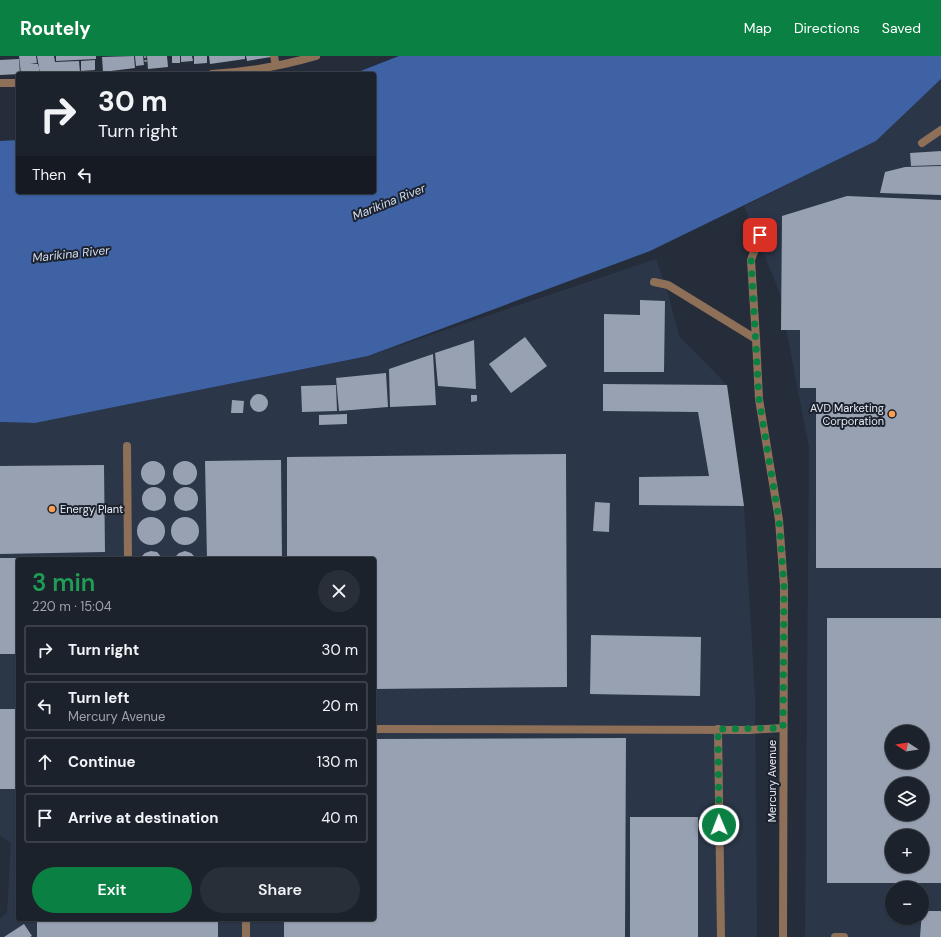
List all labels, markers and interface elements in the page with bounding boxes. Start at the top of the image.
text: Routely [20,16,91,41]
text: Map [744,19,772,37]
text: Directions [794,19,860,37]
text: Saved [882,19,921,37]
text: 30 m [98,83,168,120]
icon: right [32,88,84,140]
text: Turn right [98,119,178,143]
icon: left [74,164,96,186]
text: Then [32,165,66,185]
water label: Marikina River [350,180,428,224]
pin [743,218,777,252]
icon: arrive [749,224,771,246]
water label: Marikina River [32,242,111,266]
place label: AVD Marketing Corporation [810,401,884,428]
marker: AVD Marketing Corporation [887,409,897,419]
place label: Energy Plant [60,502,123,516]
marker: Energy Plant [47,504,57,514]
text: 3 min [32,567,95,598]
button: close [318,570,360,612]
text: 220 m · 15:04 [32,598,112,615]
icon: right [34,639,56,661]
text: Turn right [68,640,139,660]
text: 30 m [322,640,358,660]
text: Turn left [68,688,129,708]
icon: left [34,695,56,717]
text: 20 m [322,696,358,716]
text: Mercury Avenue [68,708,165,725]
north arrow [885,725,929,769]
map controls [885,725,929,925]
street label: Mercury Avenue [765,740,779,822]
icon: ahead [34,751,56,773]
text: Continue [68,752,136,772]
text: 130 m [317,752,358,772]
button: layers [885,777,929,821]
position arrow [698,804,740,846]
icon: arrive [34,807,56,829]
text: Arrive at destination [68,808,219,828]
text: 40 m [321,808,358,828]
button: + [885,829,929,873]
button: Exit [32,867,192,913]
button: Share [200,867,360,913]
button: − [885,881,929,925]

